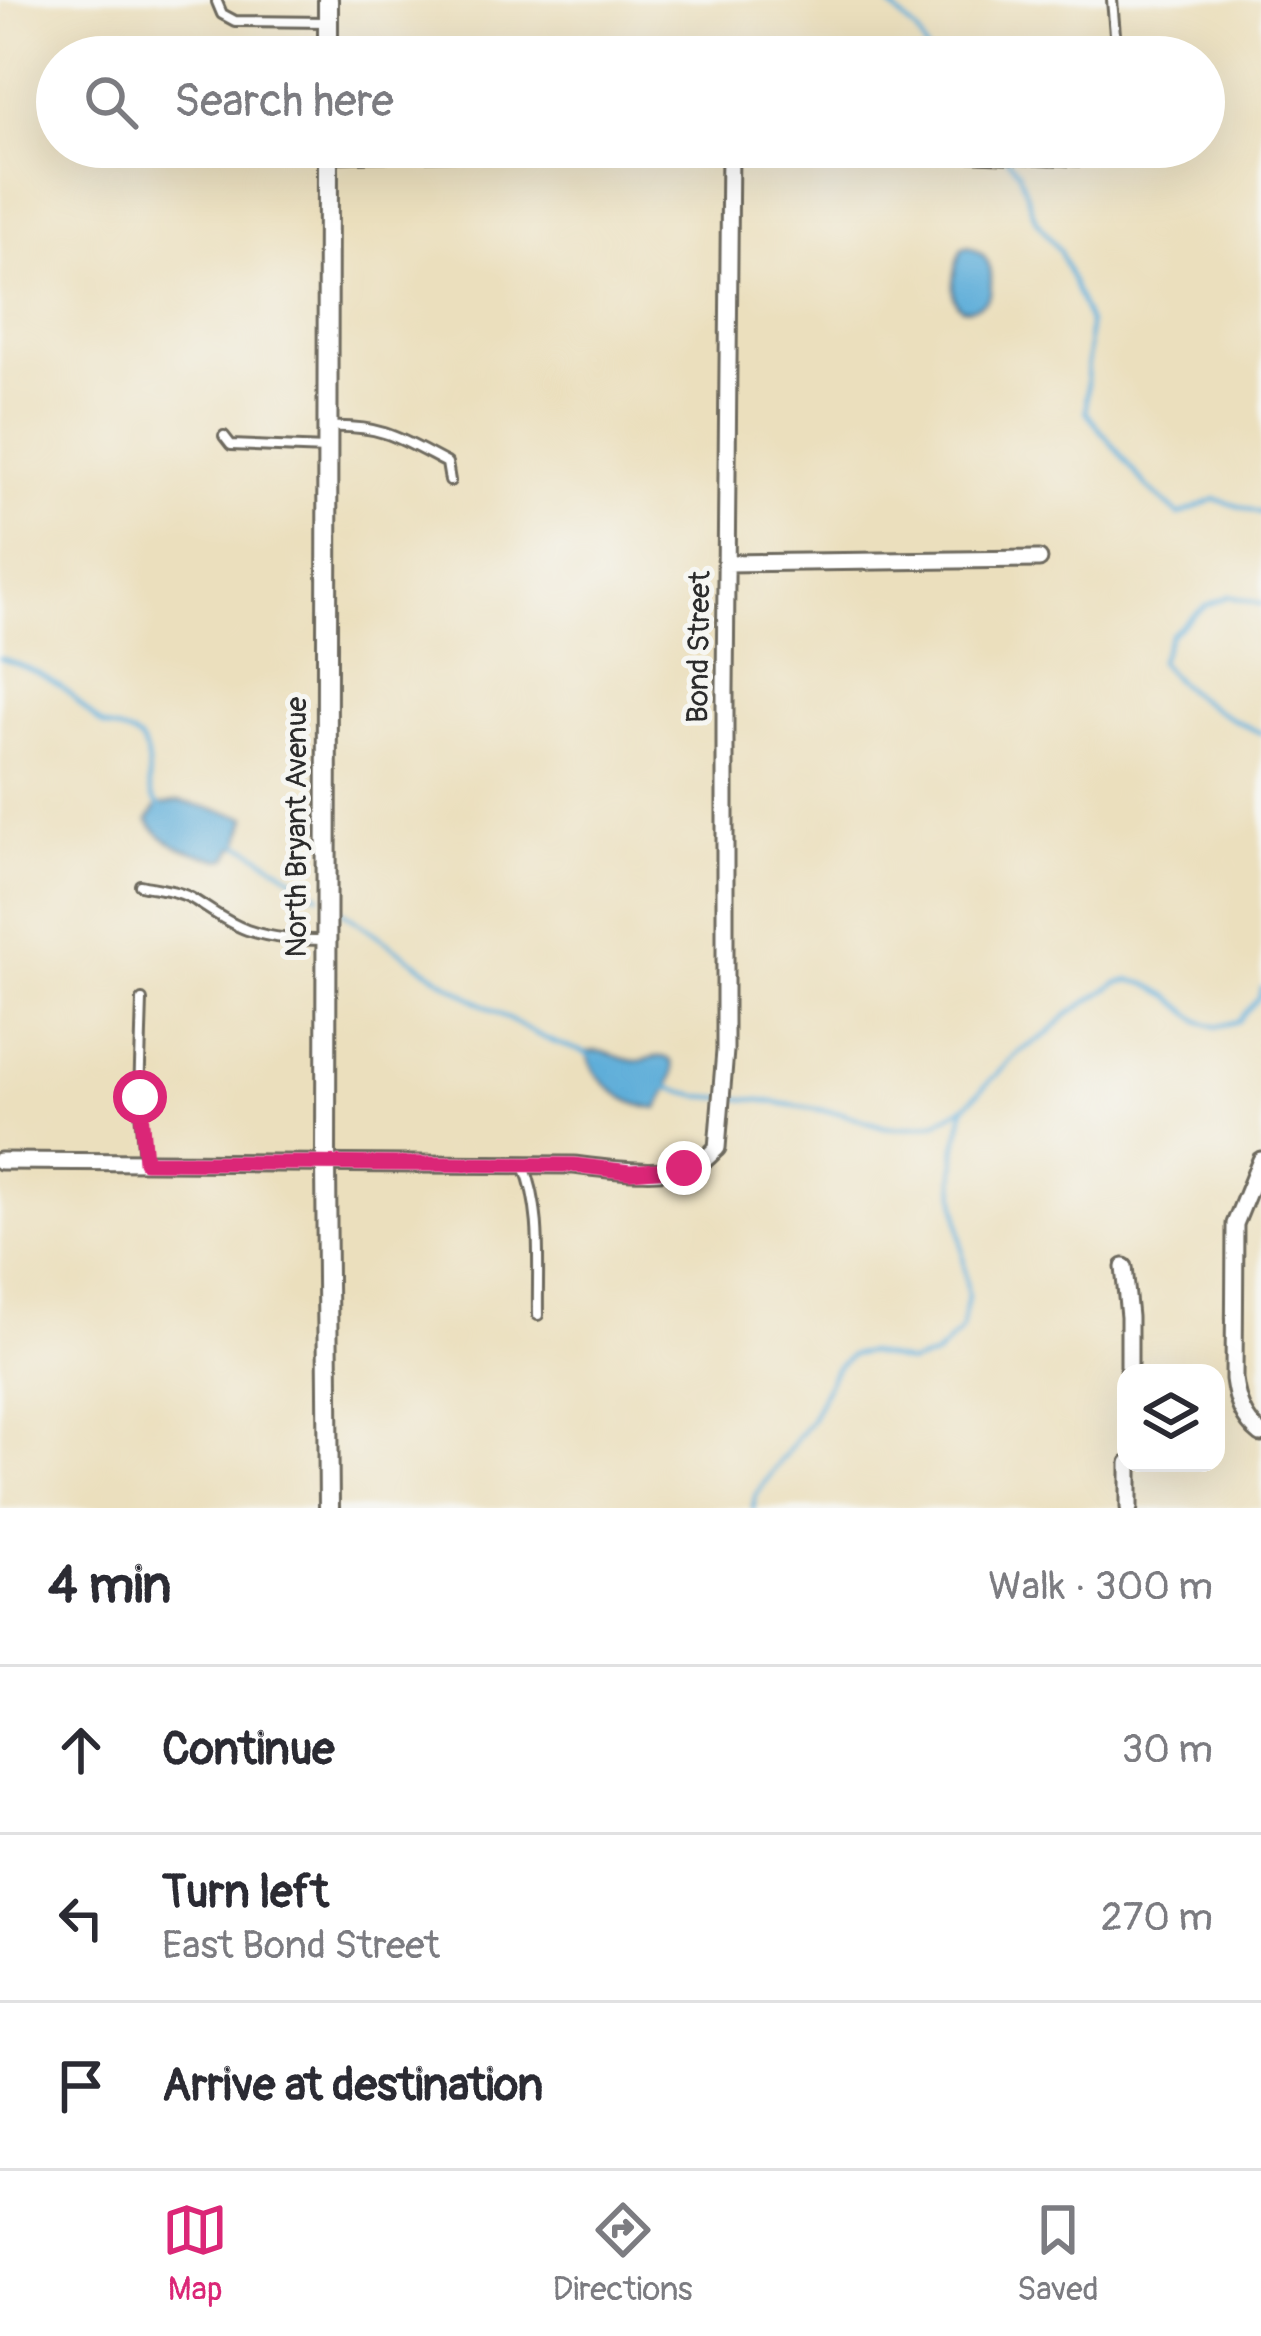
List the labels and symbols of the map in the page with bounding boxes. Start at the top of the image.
street label: Bond Street [679,570,719,723]
street label: North Bryant Avenue [278,696,315,957]
route start [113,1070,167,1124]
route end [657,1141,711,1195]

